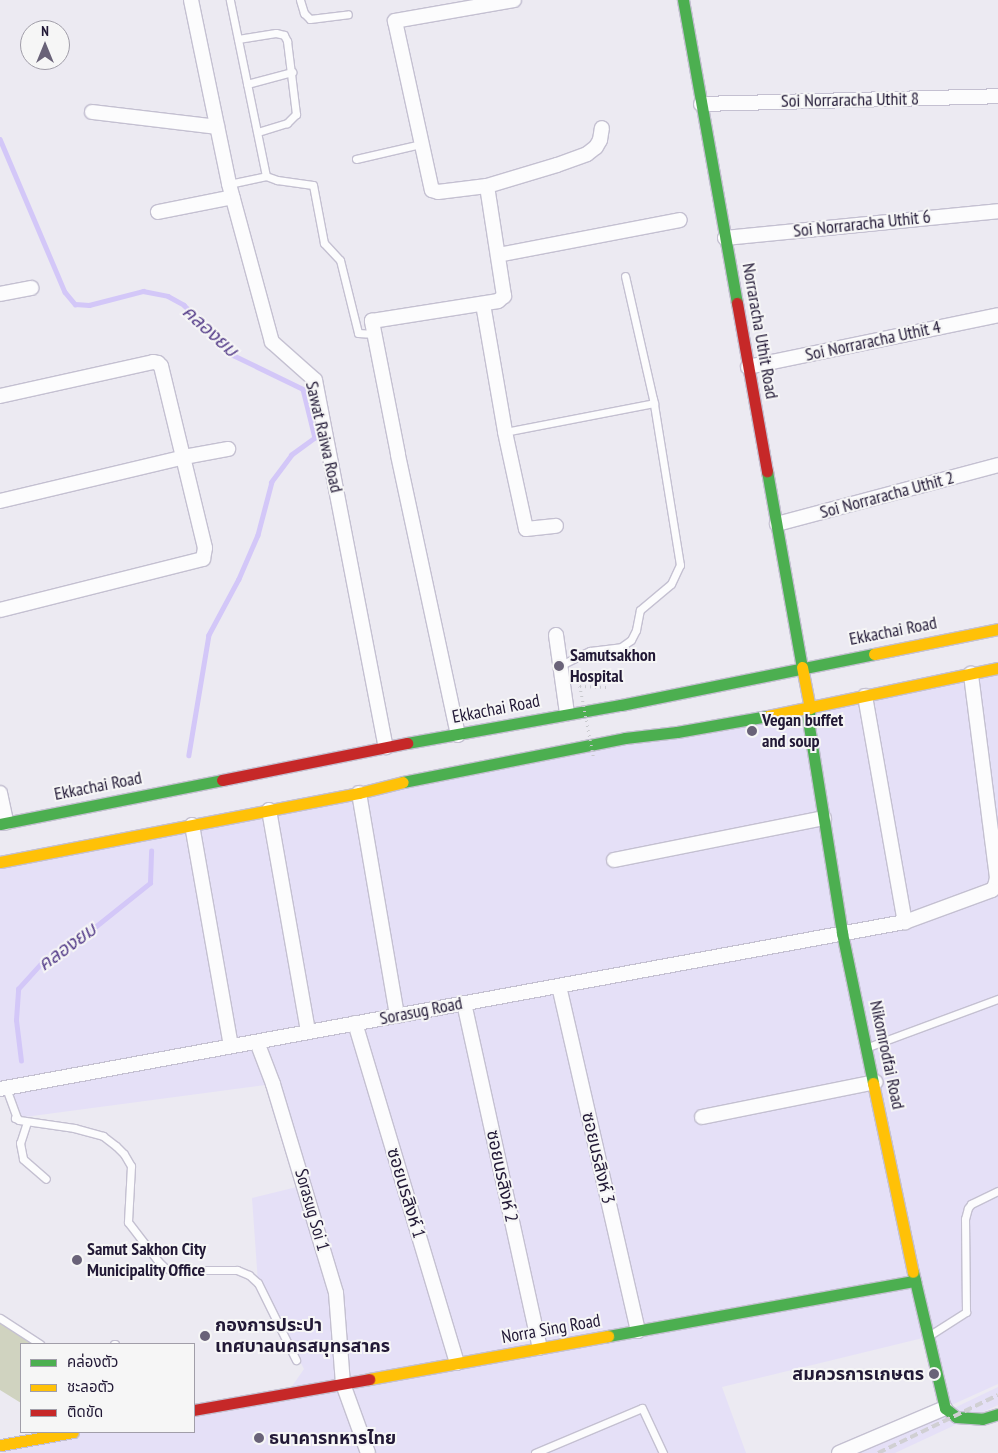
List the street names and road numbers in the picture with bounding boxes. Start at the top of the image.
street label: Soi Norraracha Uthit 8 [781,88,919,112]
street label: Soi Norraracha Uthit 6 [792,206,932,242]
street label: Norraracha Uthit Road [737,261,783,401]
street label: Soi Norraracha Uthit 4 [803,316,943,366]
street label: Sawat Raiwa Road [301,379,347,495]
street label: Soi Norraracha Uthit 2 [817,467,957,523]
street label: Ekkachai Road [847,612,939,650]
street label: Ekkachai Road [450,690,542,728]
street label: Ekkachai Road [52,767,144,805]
street label: Sorasug Road [378,992,464,1030]
street label: Nikomrodfai Road [865,999,909,1111]
street label: ซอยนรสิงห์ 3 [577,1110,619,1206]
street label: ซอยนรสิงห์ 2 [482,1128,522,1224]
street label: ซอยนรสิงห์ 1 [382,1145,430,1241]
street label: Sorasug Soi 1 [290,1166,334,1254]
street label: Norra Sing Road [500,1310,602,1348]

